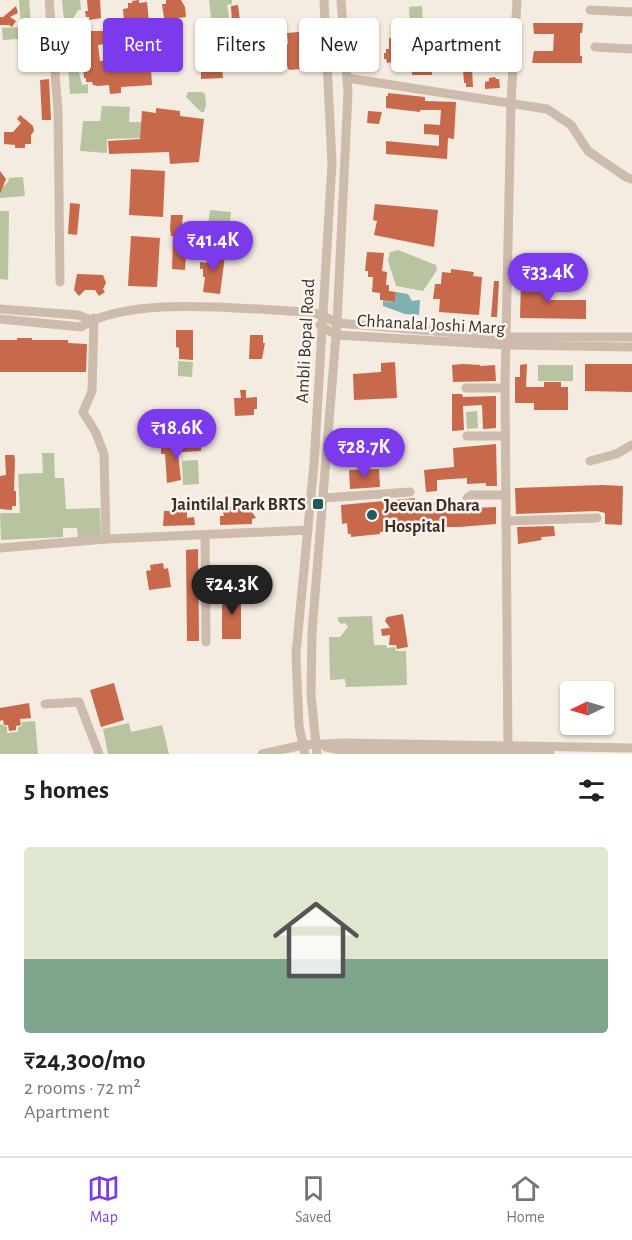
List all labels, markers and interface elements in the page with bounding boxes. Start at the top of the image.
chip: Buy [18,18,91,72]
chip: Rent [103,18,183,72]
chip: Filters [195,18,287,72]
chip: New [299,18,379,72]
chip: Apartment [391,18,522,72]
pin: ₹41.4K [164,221,262,272]
text: ₹41.4K [187,230,239,250]
pin: ₹33.4K [499,253,597,304]
text: ₹33.4K [522,262,574,282]
street label: Ambli Bopal Road [294,278,318,404]
street label: Chhanalal Joshi Marg [357,312,506,338]
pin: ₹18.6K [128,409,226,460]
text: ₹18.6K [151,418,203,438]
pin: ₹28.7K [315,428,413,479]
text: ₹28.7K [338,437,390,457]
place label: Jaintilal Park BRTS [172,496,306,514]
marker: Jaintilal Park BRTS [311,497,325,511]
place label: Jeevan Dhara Hospital [384,497,480,536]
marker: Jeevan Dhara Hospital [365,508,379,522]
pin: ₹24.3K [183,565,281,616]
text: ₹24.3K [206,574,258,594]
north arrow [560,681,614,735]
map controls [560,681,614,735]
icon: filters [575,774,608,807]
text: 5 homes [24,777,109,803]
icon: home [262,886,370,994]
text: ₹24,300/mo [24,1047,146,1073]
text: 2 rooms · 72 m² [24,1078,141,1098]
text: Apartment [24,1102,109,1122]
tab: Map [87,1172,120,1227]
tab: Saved [295,1172,332,1227]
tab: Home [506,1172,545,1227]

